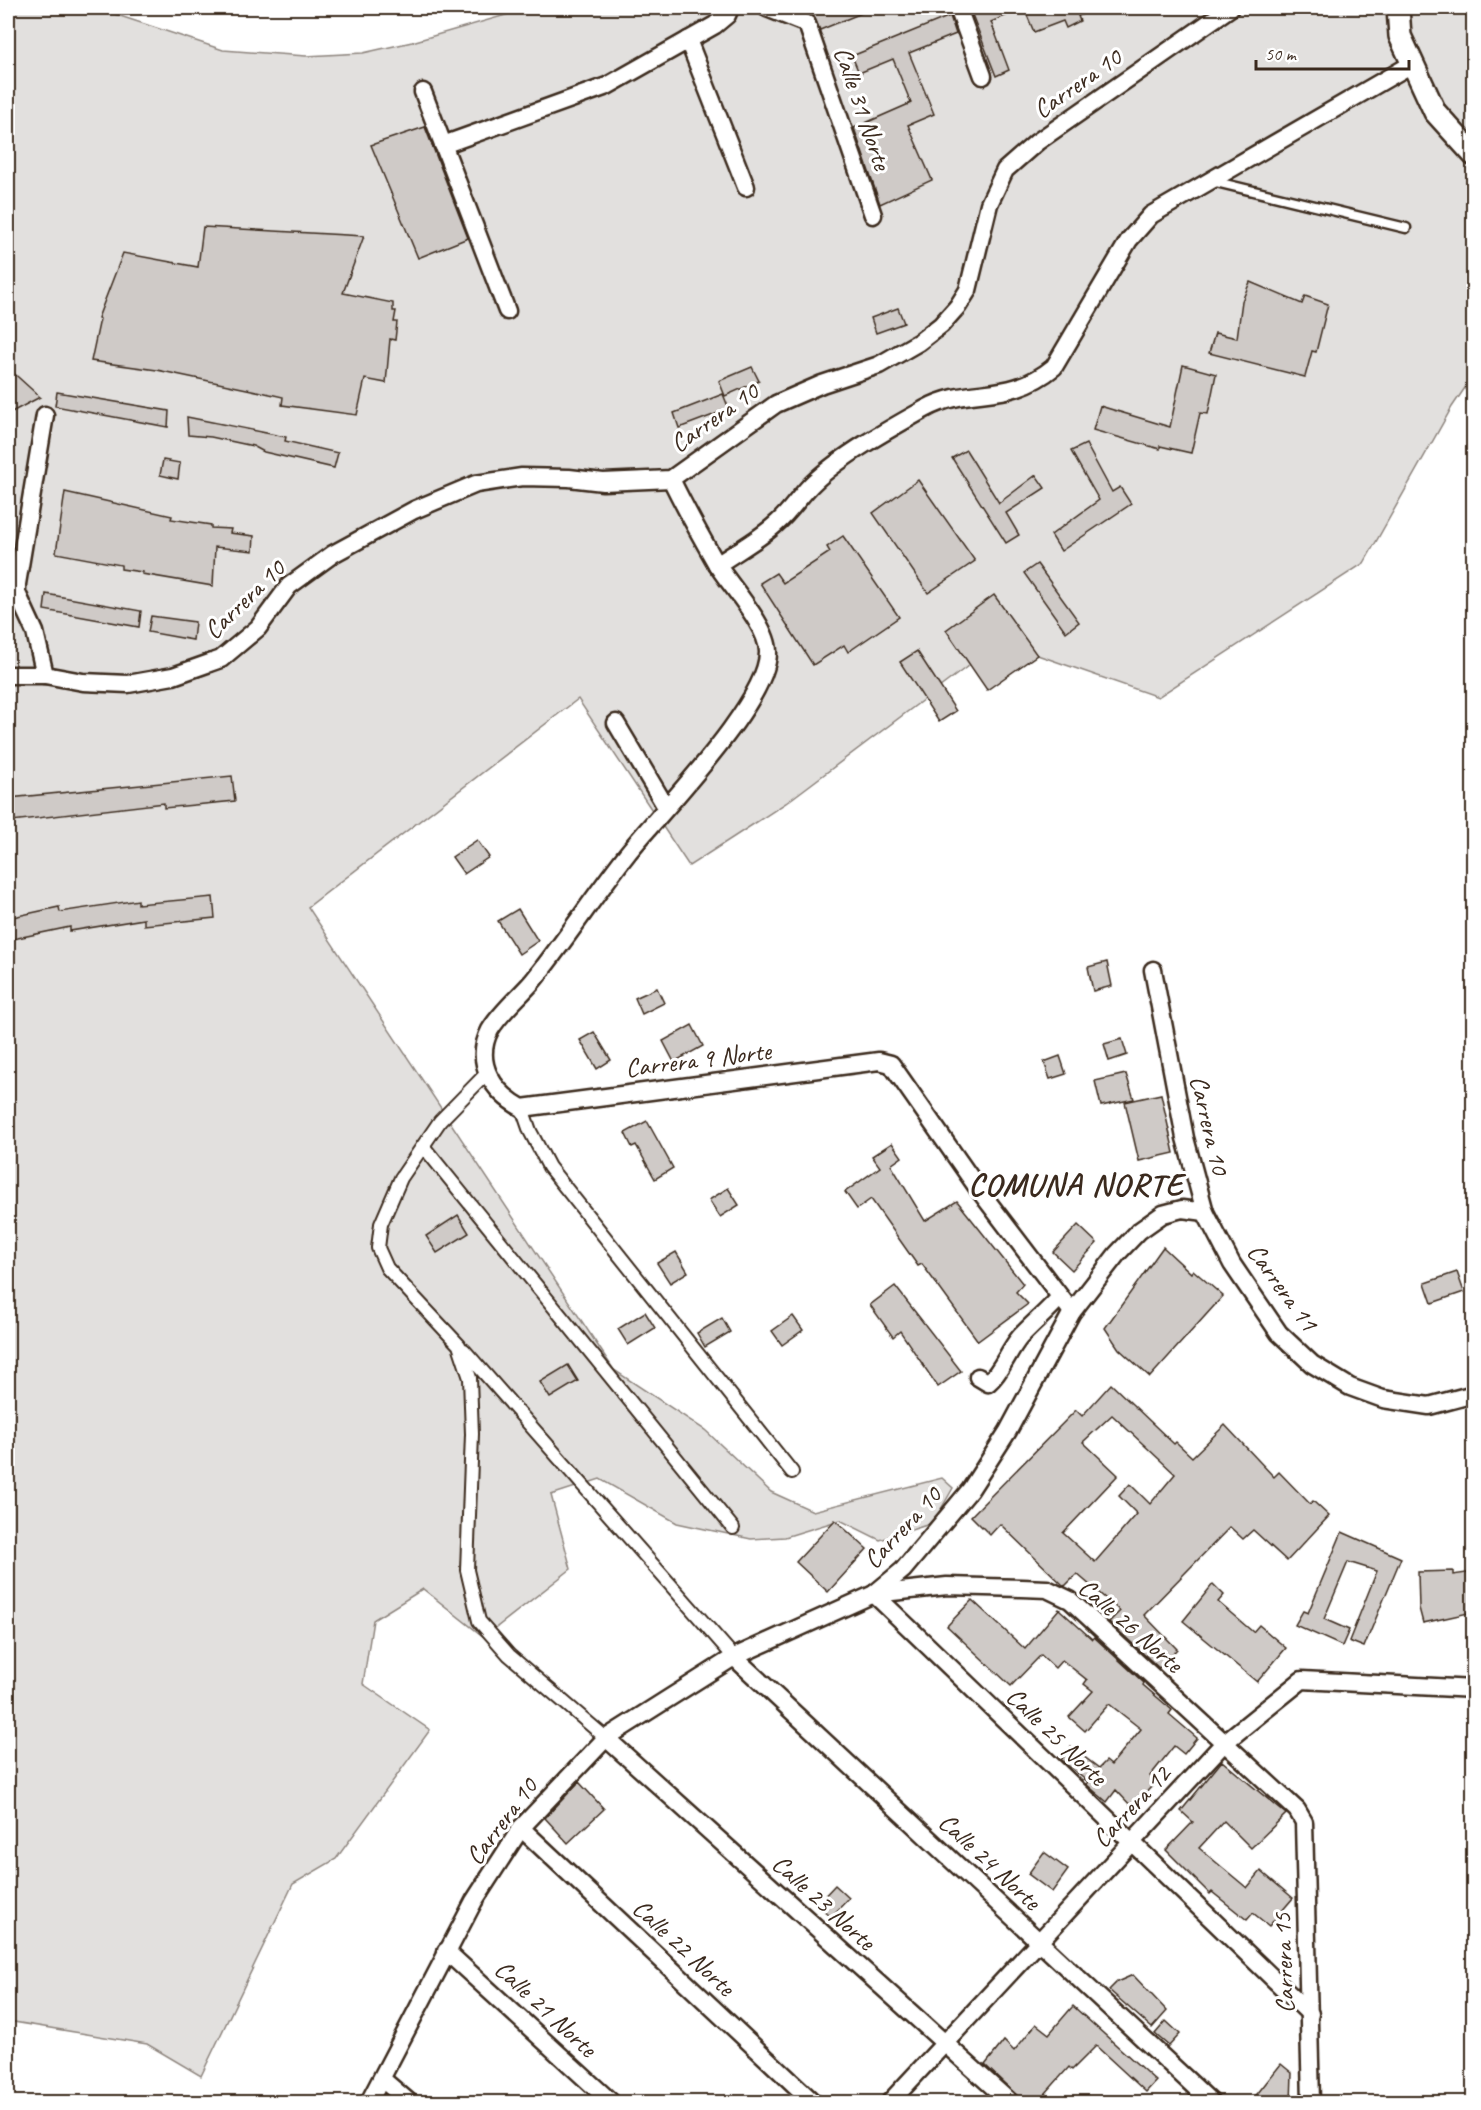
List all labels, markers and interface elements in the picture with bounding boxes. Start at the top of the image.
scale bar [1256,33,1409,71]
street label: Carrera 10 [1027,40,1130,126]
street label: Calle 31 Norte [826,42,899,176]
text: 50 m [1265,43,1298,65]
street label: Carrera 10 [664,374,767,460]
street label: Carrera 10 [197,551,294,646]
street label: Carrera 9 Norte [623,1034,774,1085]
street label: Carrera 10 [1182,1072,1237,1180]
district label: COMUNA NORTE [968,1164,1187,1205]
street label: Carrera 11 [1240,1237,1326,1339]
street label: Carrera 10 [856,1478,950,1575]
street label: Calle 26 Norte [1072,1571,1191,1681]
street label: Calle 25 Norte [999,1680,1115,1794]
street label: Carrera 12 [1085,1757,1179,1854]
street label: Carrera 10 [458,1769,546,1871]
street label: Calle 24 Norte [932,1806,1049,1918]
street label: Calle 23 Norte [765,1847,883,1959]
street label: Calle 22 Norte [626,1892,743,2004]
street label: Carrera 15 [1265,1911,1302,2014]
street label: Calle 21 Norte [488,1953,605,2065]

